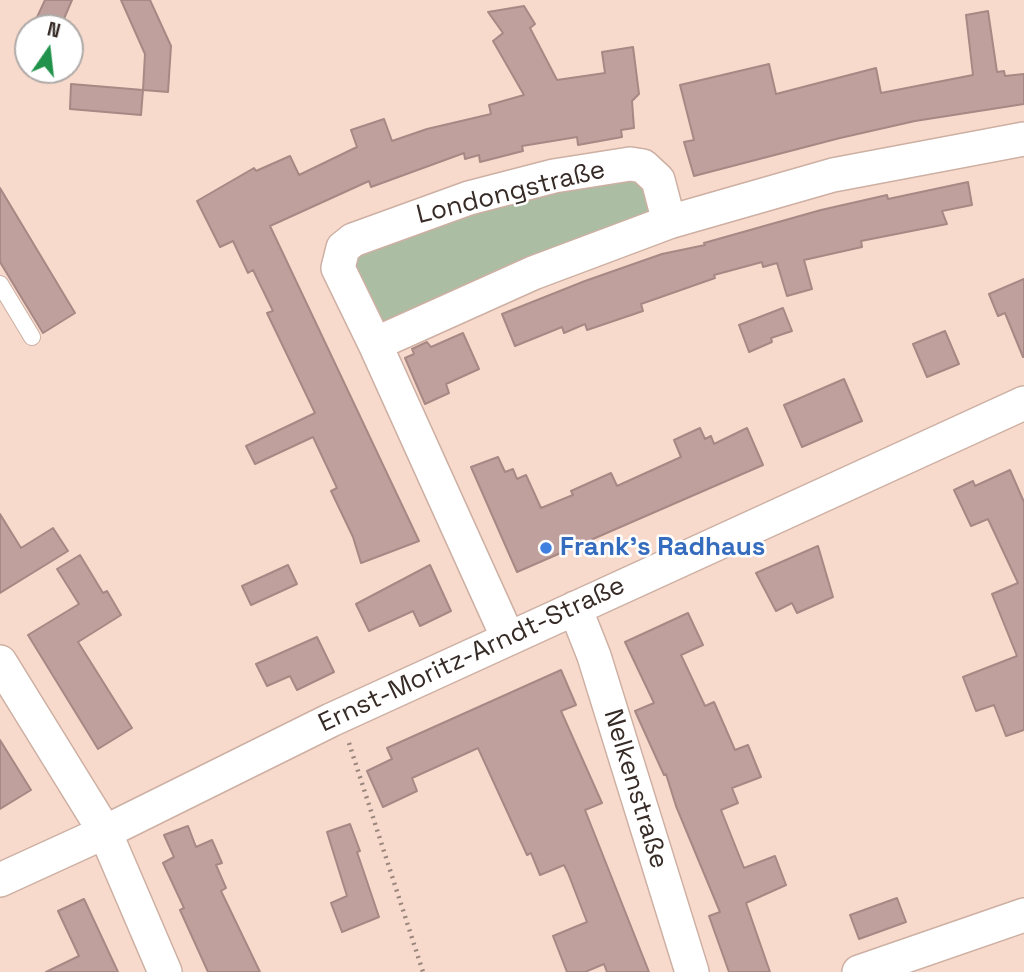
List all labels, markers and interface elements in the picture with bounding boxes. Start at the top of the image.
north arrow [14,14,84,84]
text: N [45,16,63,44]
street label: Londongstraße [414,155,608,231]
place label: Frank's Radhaus [560,532,765,564]
marker: Frank's Radhaus [538,540,554,556]
street label: Ernst-Moritz-Arndt-Straße [314,570,630,740]
street label: Nelkenstraße [596,706,674,872]

